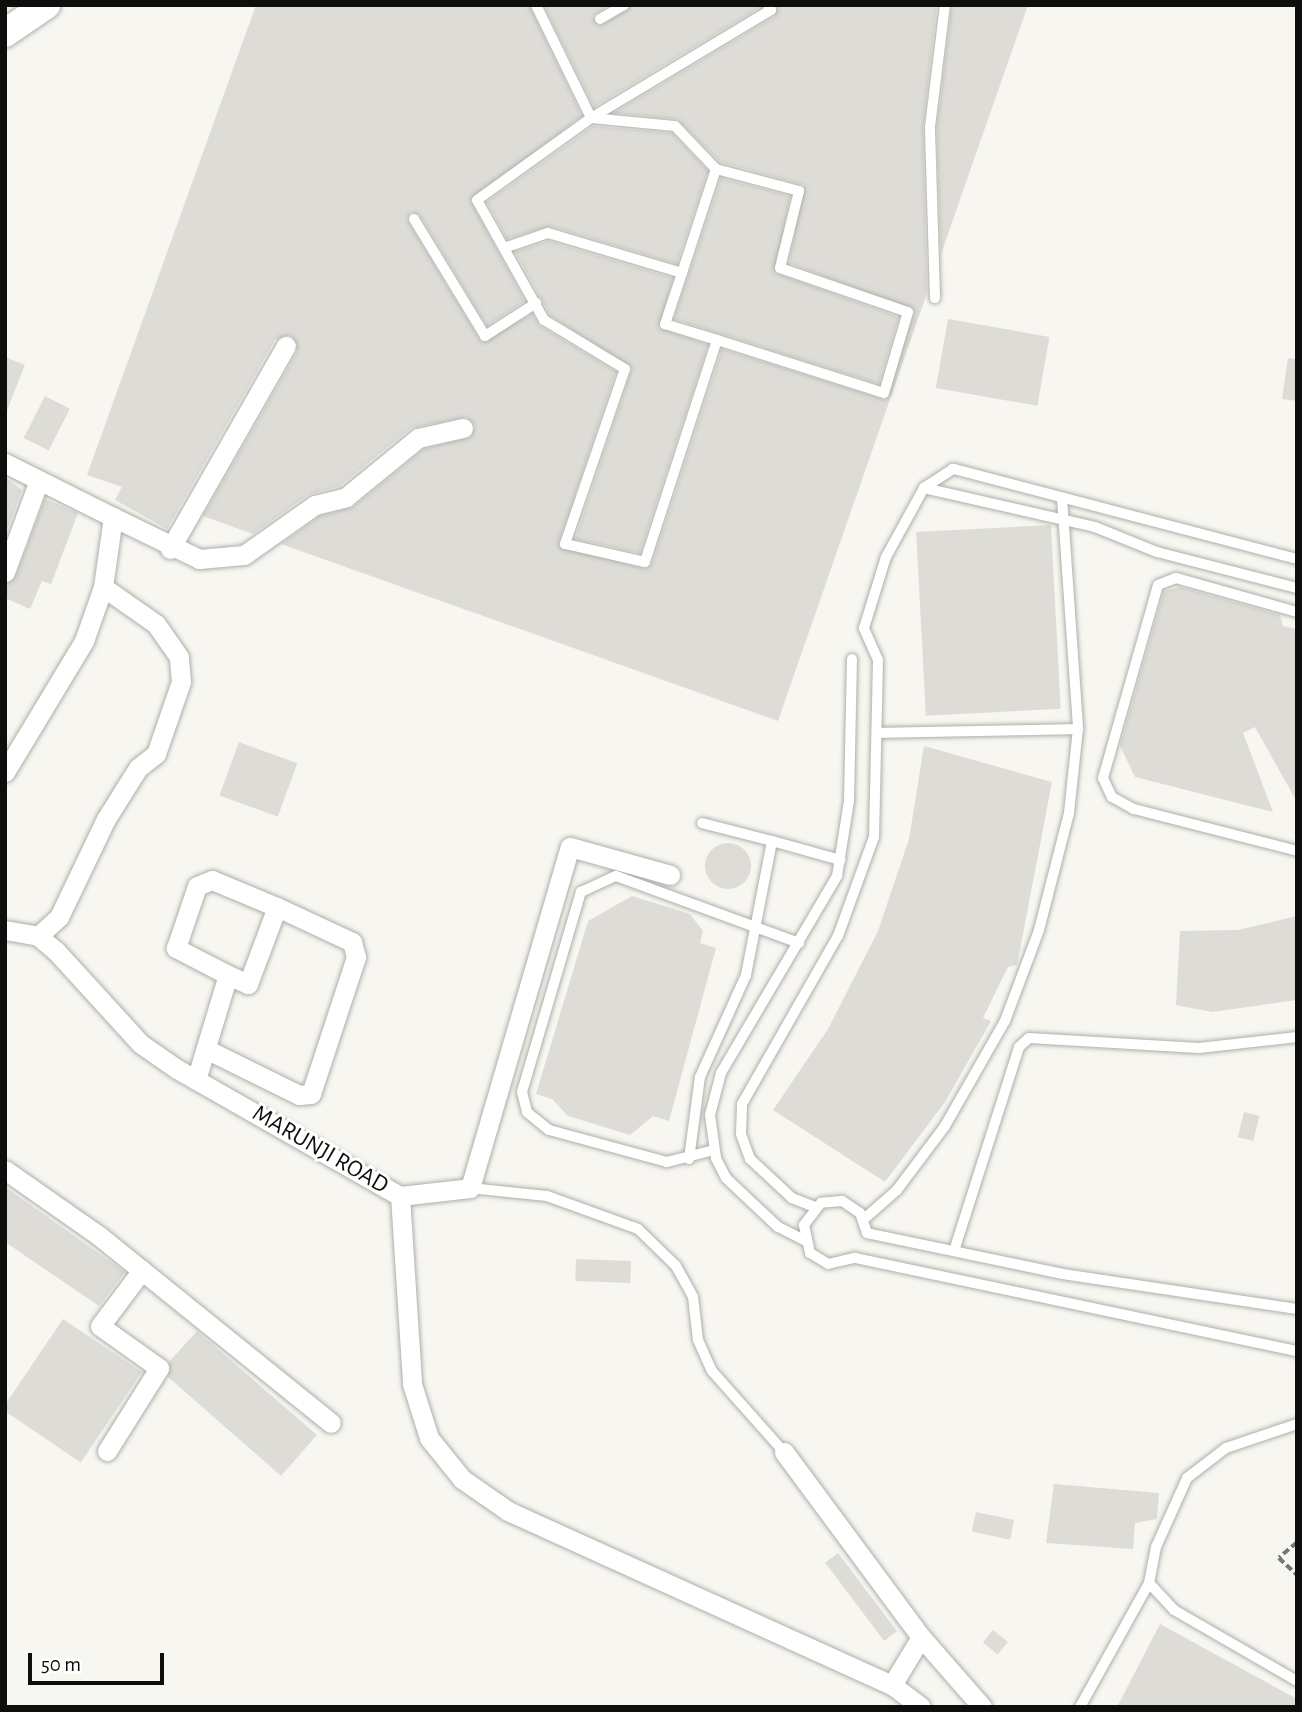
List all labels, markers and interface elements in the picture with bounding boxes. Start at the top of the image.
street label: MARUNJI ROAD [247,1099,393,1201]
scale bar [32,1638,168,1682]
text: 50 m [41,1654,81,1675]

